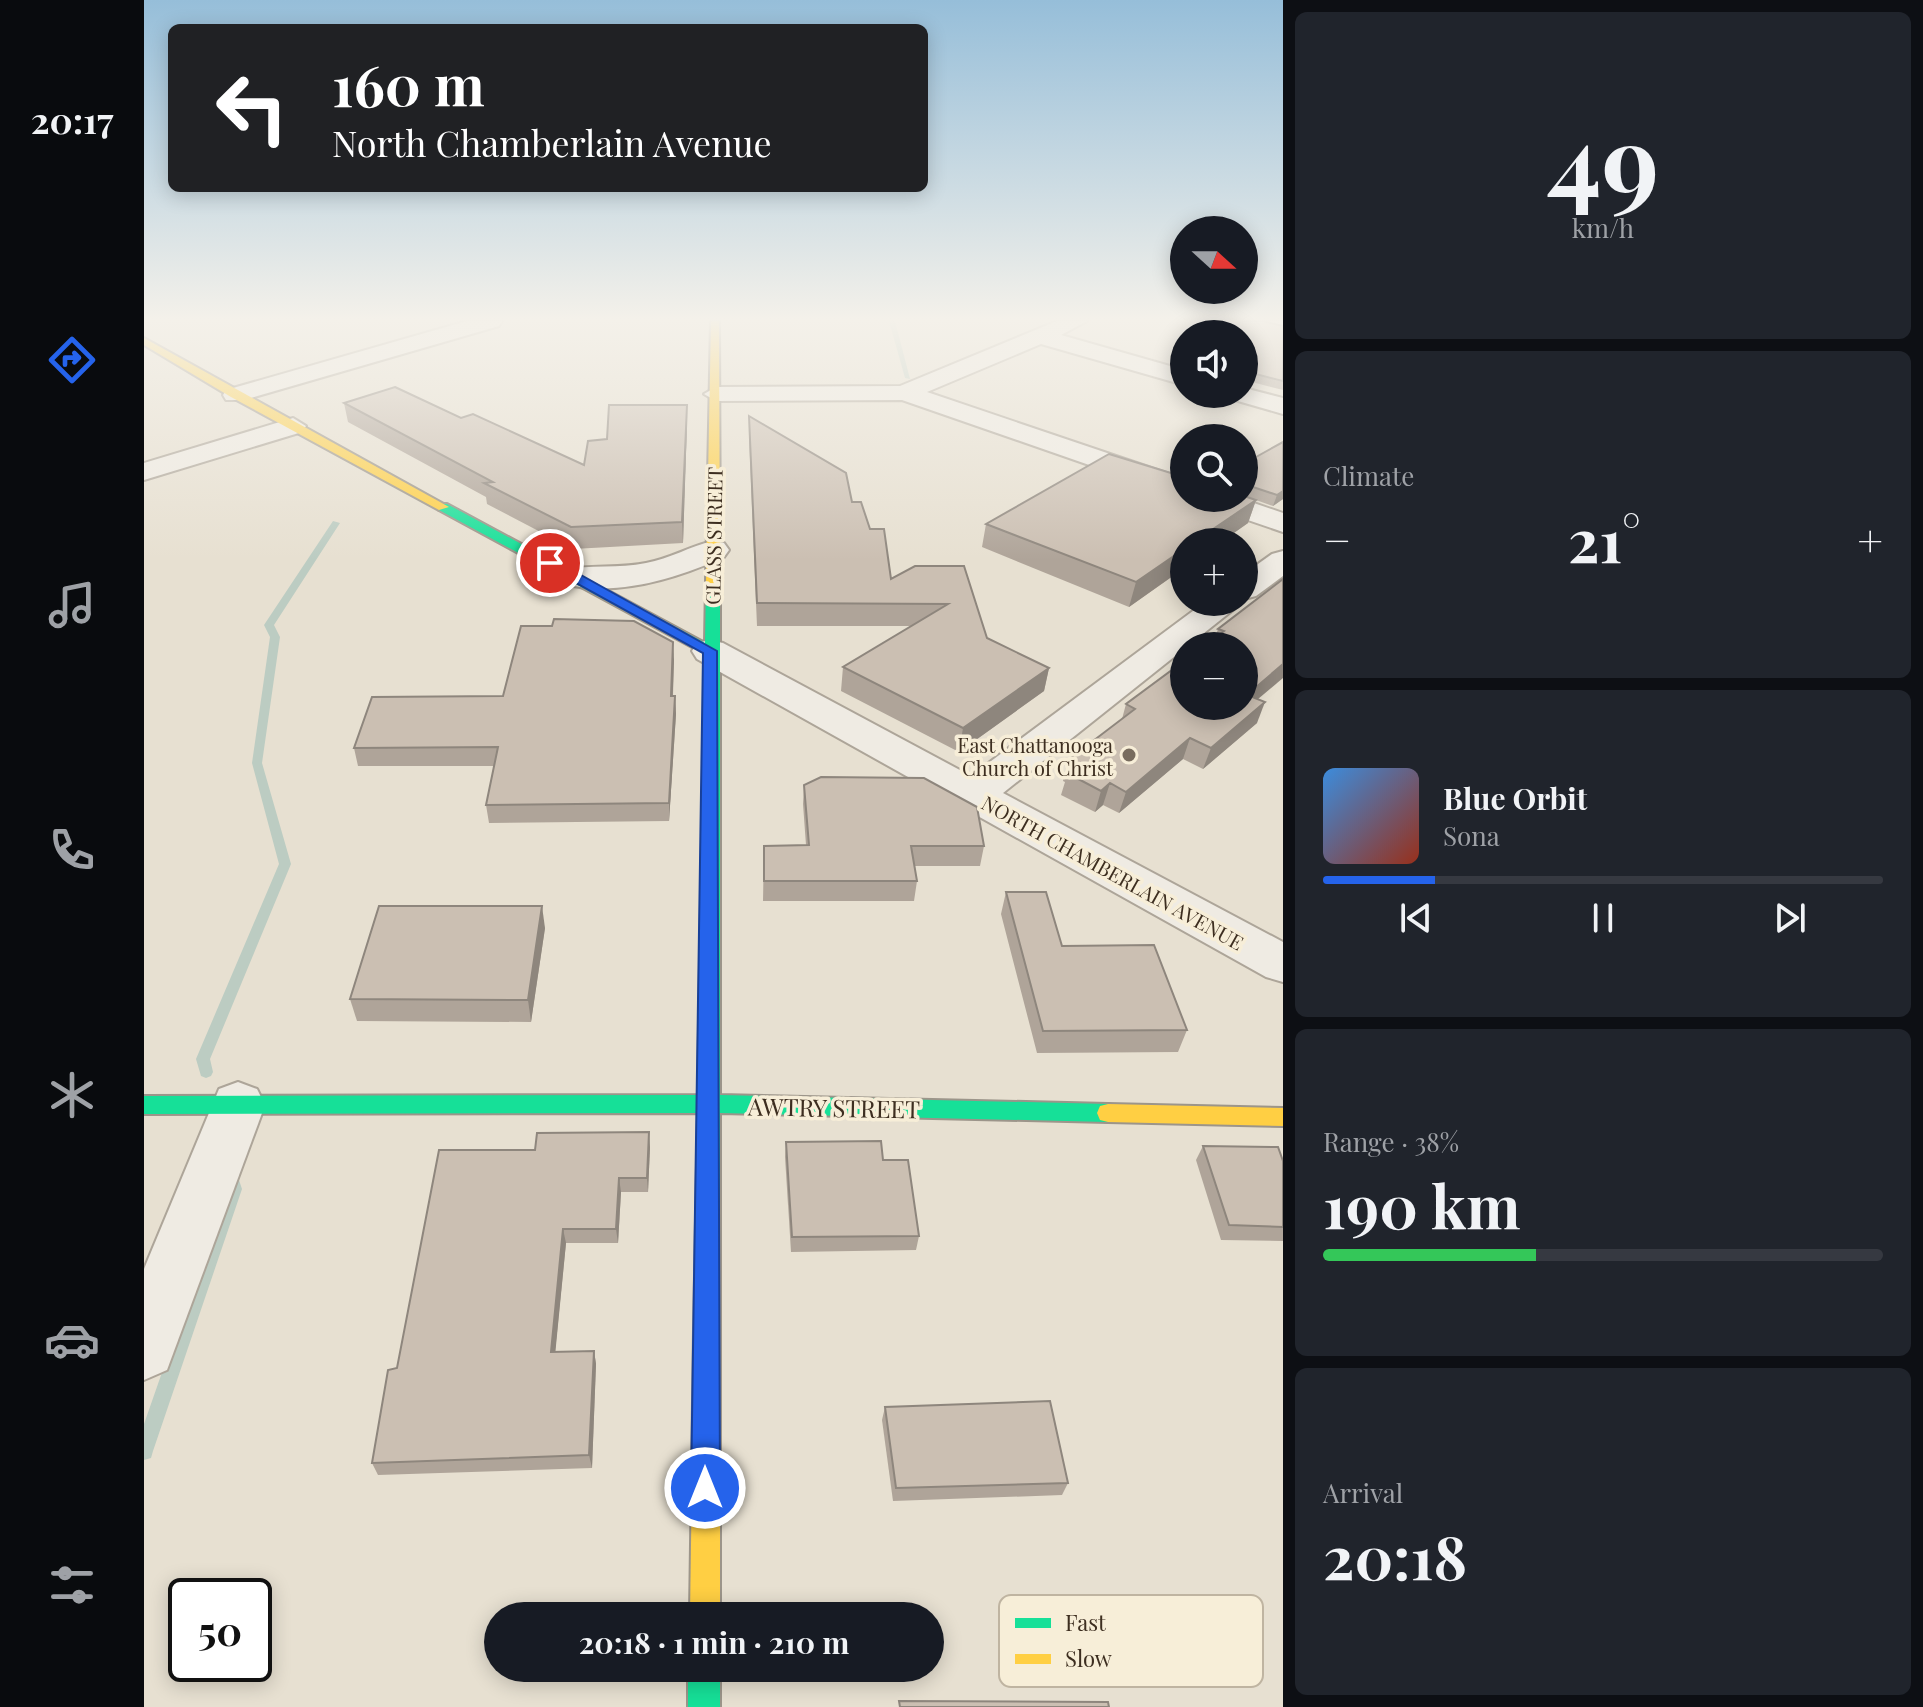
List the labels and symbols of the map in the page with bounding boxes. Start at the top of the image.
north arrow [1170,216,1258,304]
street label: GLASS STREET [698,467,728,605]
pin [516,529,584,597]
place label: East Chattanooga Church of Christ [957,731,1114,781]
marker: East Chattanooga Church of Christ [1120,746,1138,764]
street label: NORTH CHAMBERLAIN AVENUE [977,789,1249,955]
street label: AWTRY STREET [747,1089,920,1124]
position arrow [663,1446,747,1530]
speed limit sign: 50 [168,1578,272,1682]
legend [999,1595,1263,1687]
text: Fast [1065,1607,1107,1637]
text: Slow [1065,1643,1112,1673]

